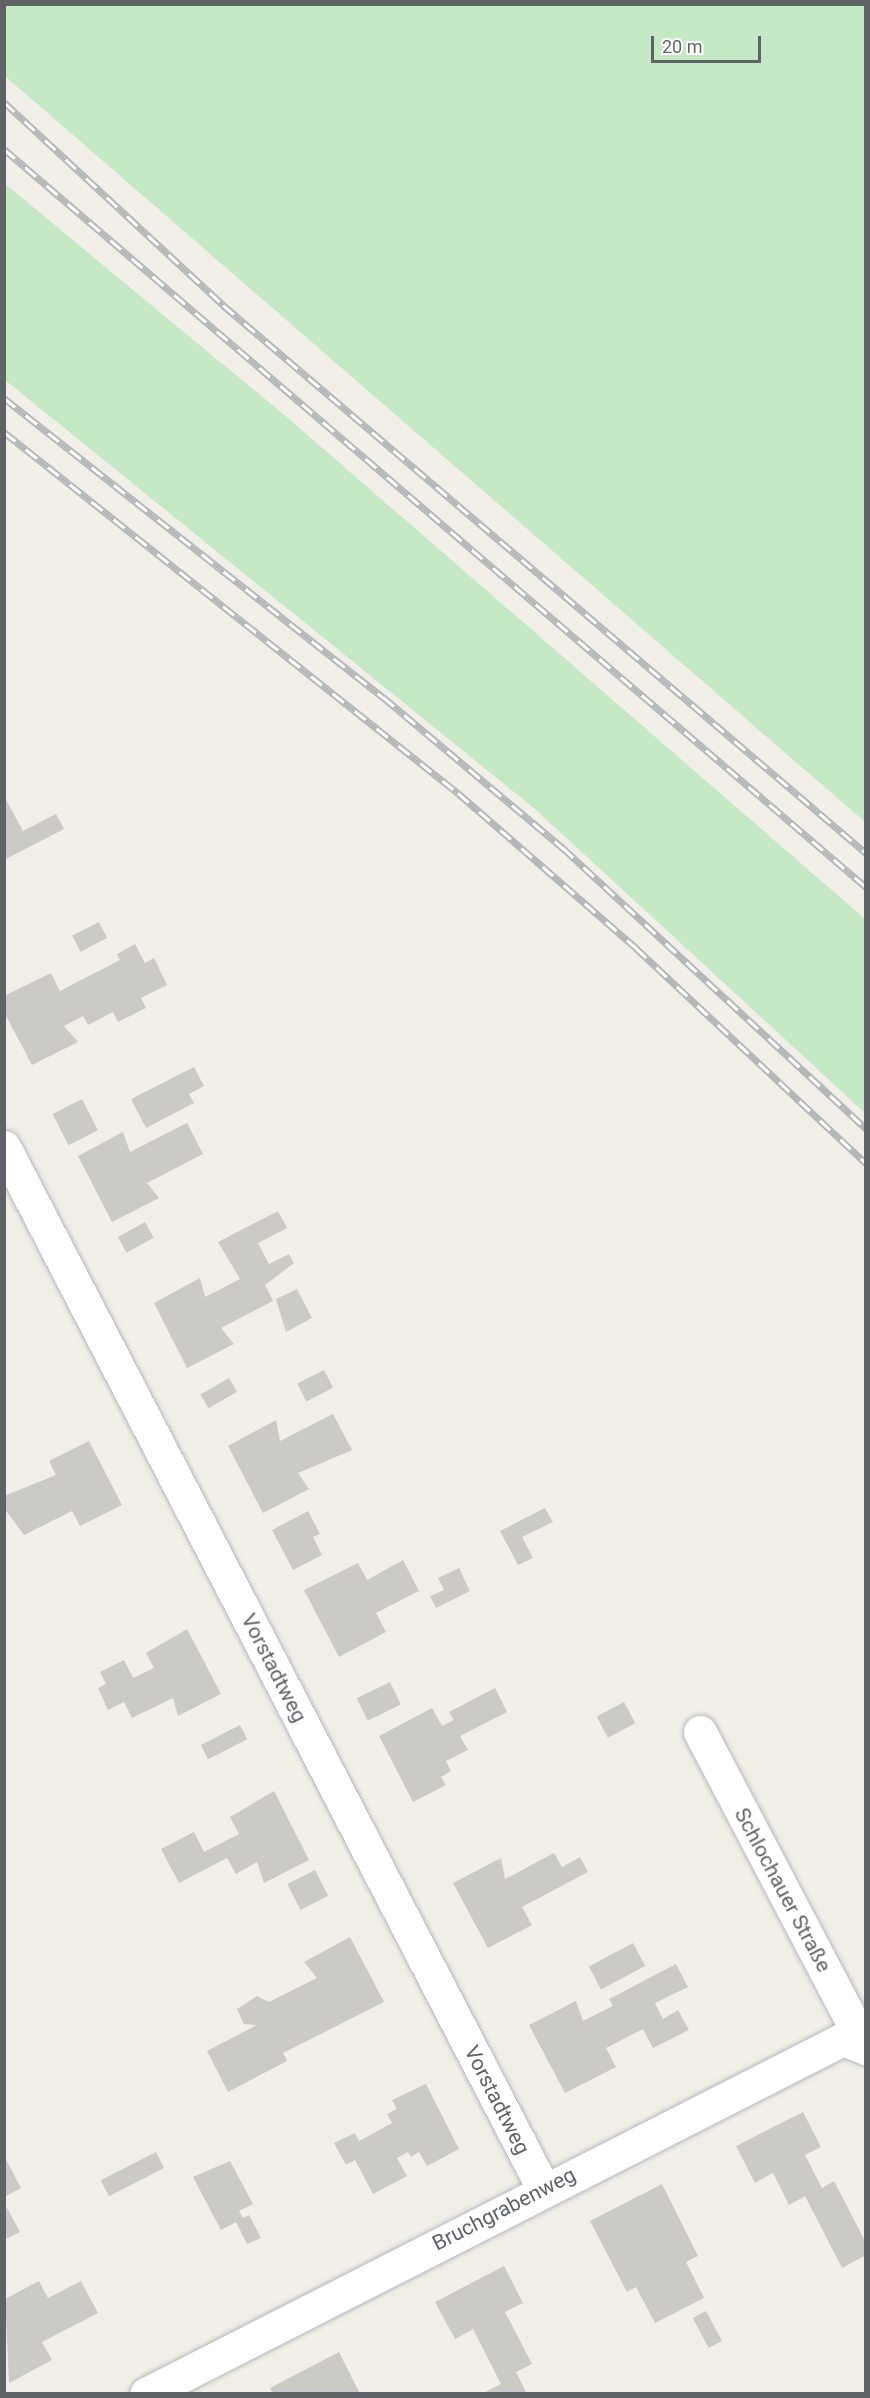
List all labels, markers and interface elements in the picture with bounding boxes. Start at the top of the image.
scale bar [654,24,764,62]
text: 20 m [662,36,702,57]
street label: Vorstadtweg [236,1609,312,1727]
street label: Schlochauer Straße [729,1804,837,1976]
street label: Vorstadtweg [459,2041,535,2159]
street label: Bruchgrabenweg [428,2162,580,2256]

